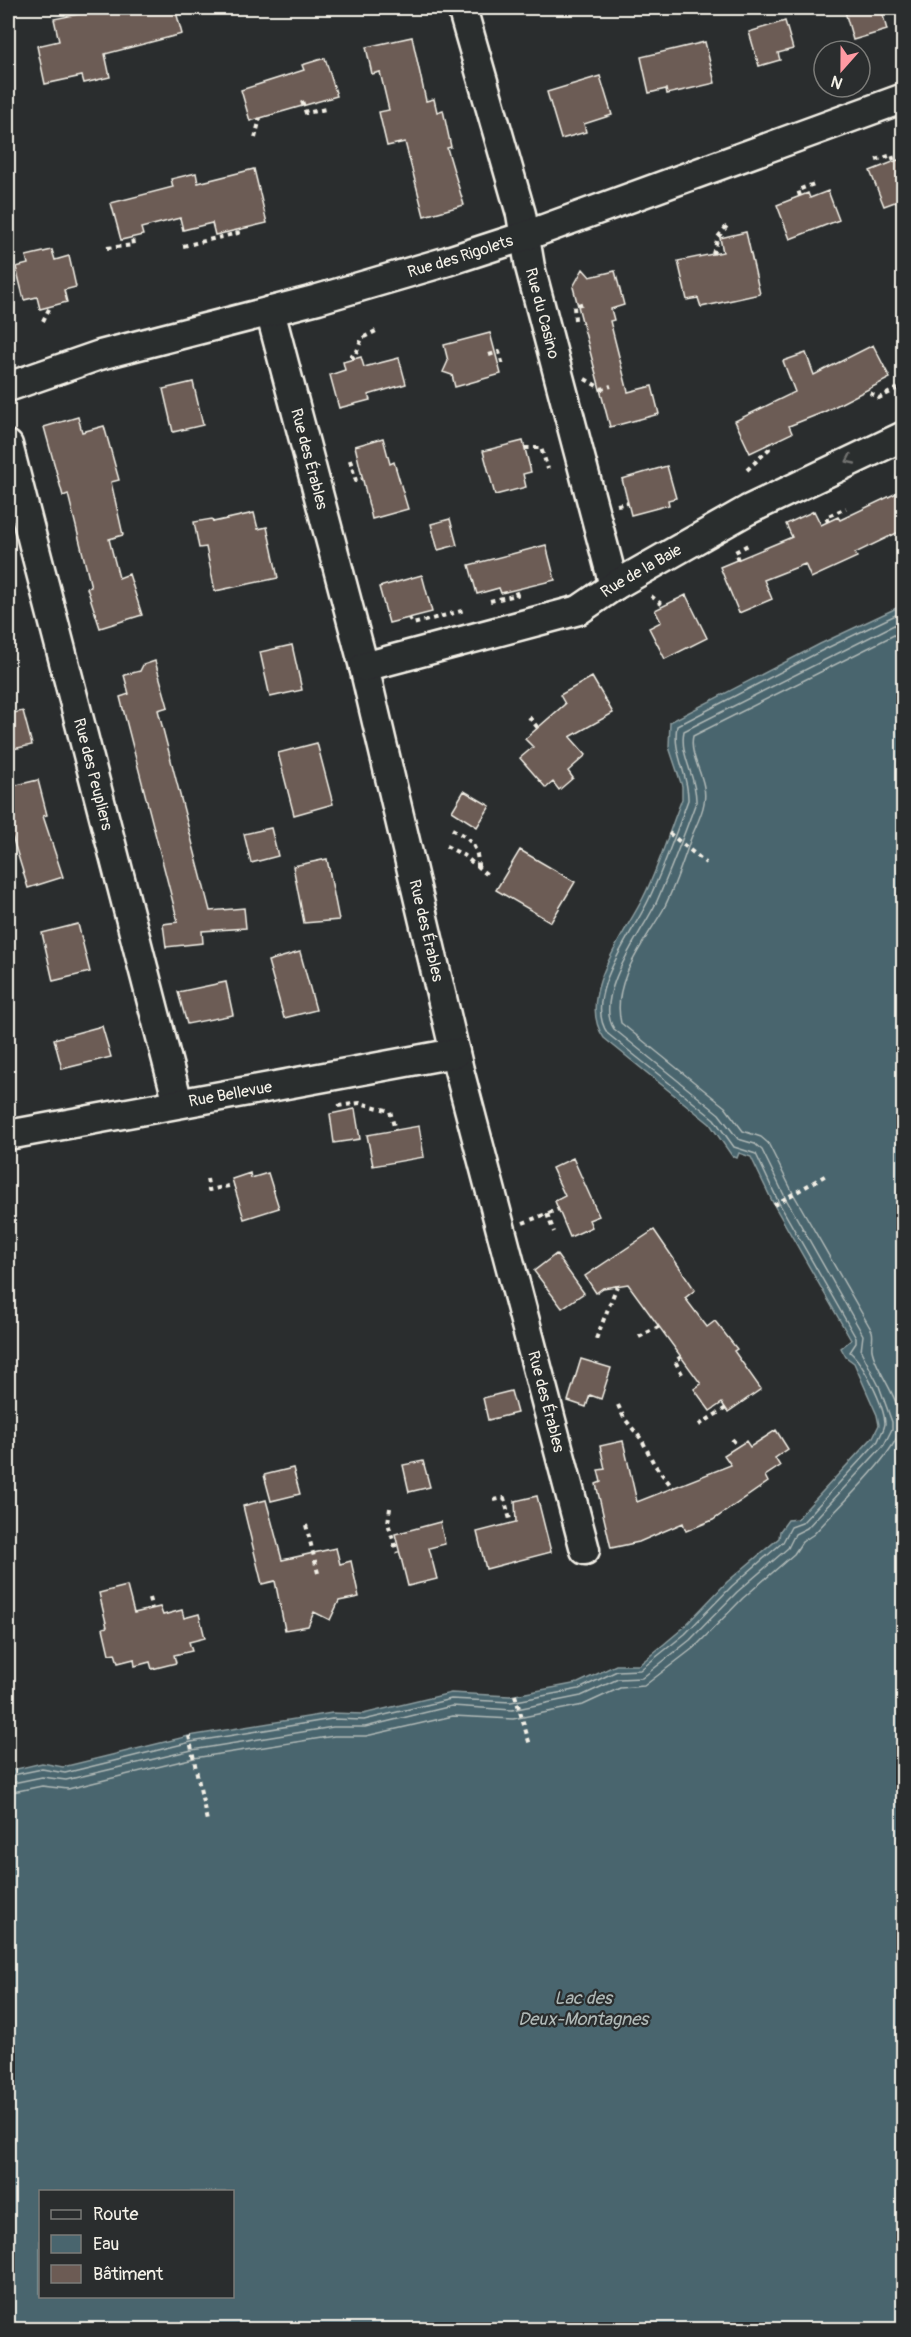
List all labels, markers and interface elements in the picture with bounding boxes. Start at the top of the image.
north arrow [812,39,872,99]
text: N [828,71,846,93]
street label: Rue des Rigolets [405,231,516,282]
street label: Rue du Casino [521,266,564,361]
street label: Rue des Érables [286,406,332,512]
one-way arrow [846,452,857,464]
street label: Rue de la Baie [597,540,685,602]
street label: Rue des Peupliers [69,716,117,832]
street label: Rue des Érables [404,878,448,984]
street label: Rue Bellevue [187,1077,274,1112]
street label: Rue des Érables [523,1349,569,1454]
water label: Lac des Deux-Montagnes [518,1987,650,2031]
legend [39,2190,234,2298]
text: Route [93,2203,138,2226]
text: Eau [93,2233,119,2256]
text: Bâtiment [93,2263,164,2286]

